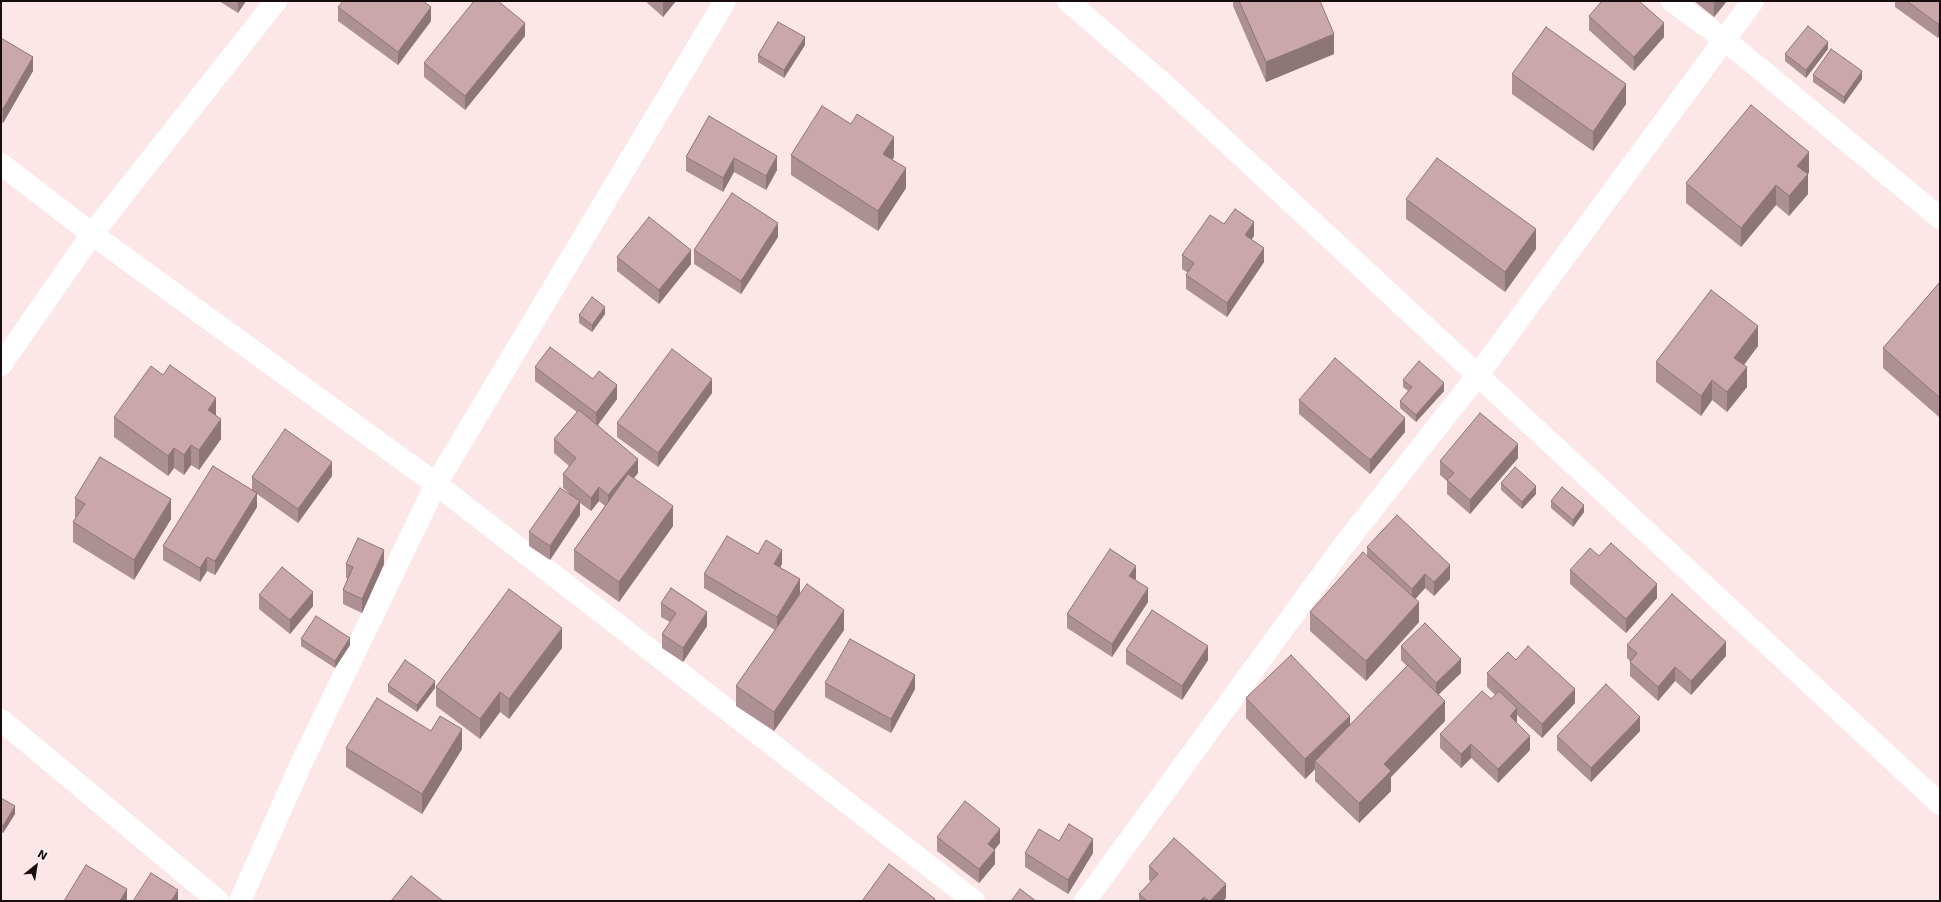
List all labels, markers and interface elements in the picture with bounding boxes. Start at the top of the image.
north arrow [16,846,56,886]
text: N [35,847,49,863]

